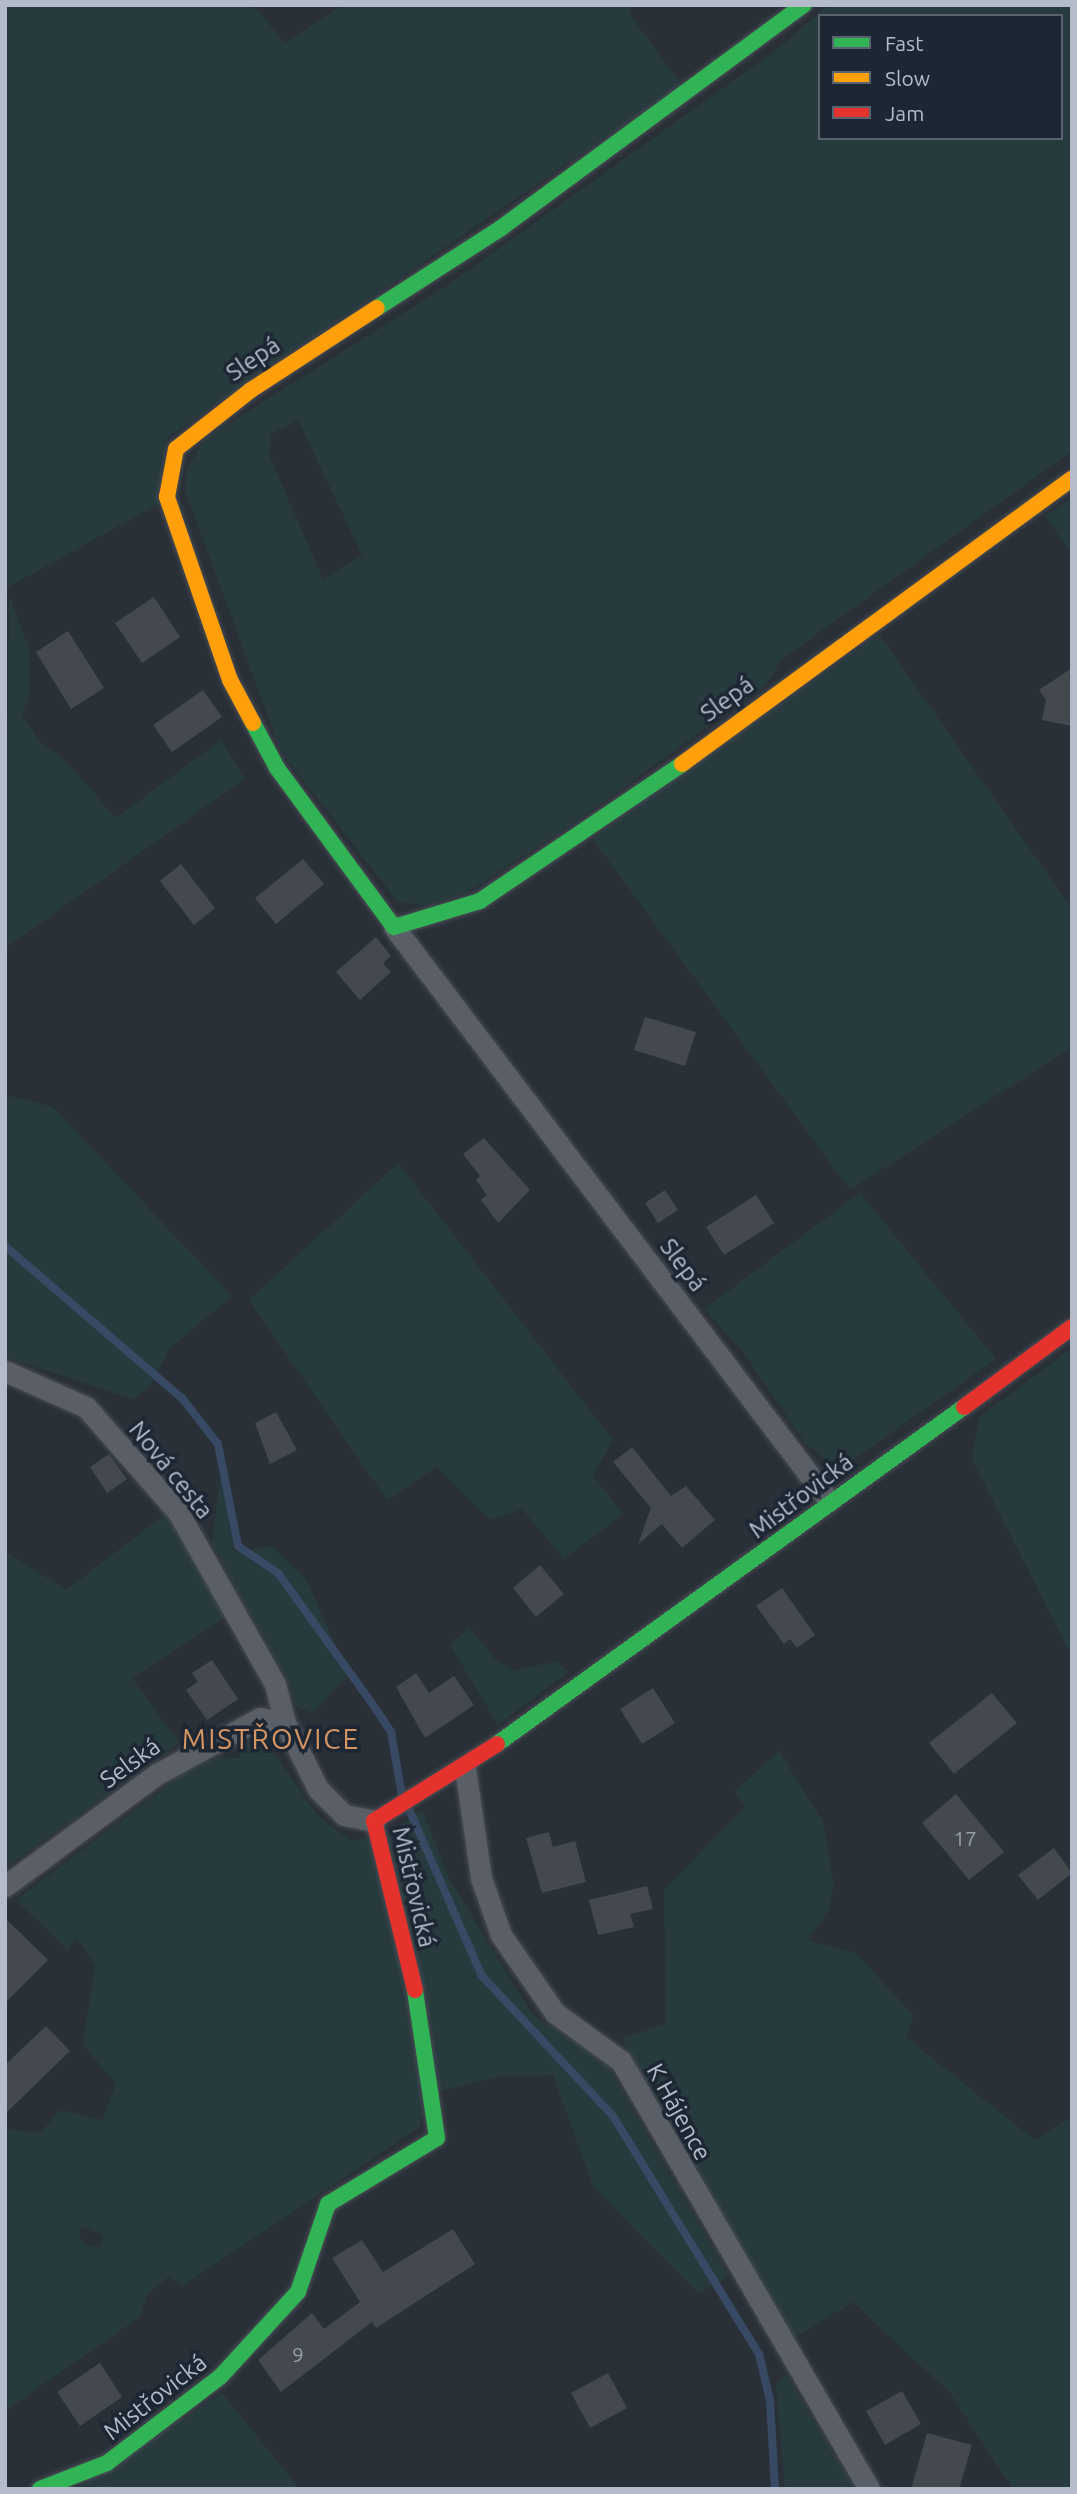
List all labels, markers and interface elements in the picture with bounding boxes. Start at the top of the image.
legend [818,14,1063,140]
text: Fast [885,31,923,55]
text: Slow [885,66,930,90]
text: Jam [885,101,924,125]
street label: Slepá [221,331,285,387]
street label: Slepá [695,670,759,728]
street label: Slepá [654,1233,712,1297]
street label: Nová cesta [123,1415,219,1525]
street label: Mistřovická [743,1448,859,1544]
district label: MISTŘOVICE [183,1722,359,1756]
street label: Selská [94,1732,166,1794]
street label: Mistřovická [386,1824,442,1950]
house number: 17 [953,1825,977,1851]
street label: K Hájence [641,2059,717,2165]
house number: 9 [292,2341,304,2367]
street label: Mistřovická [98,2348,212,2446]

